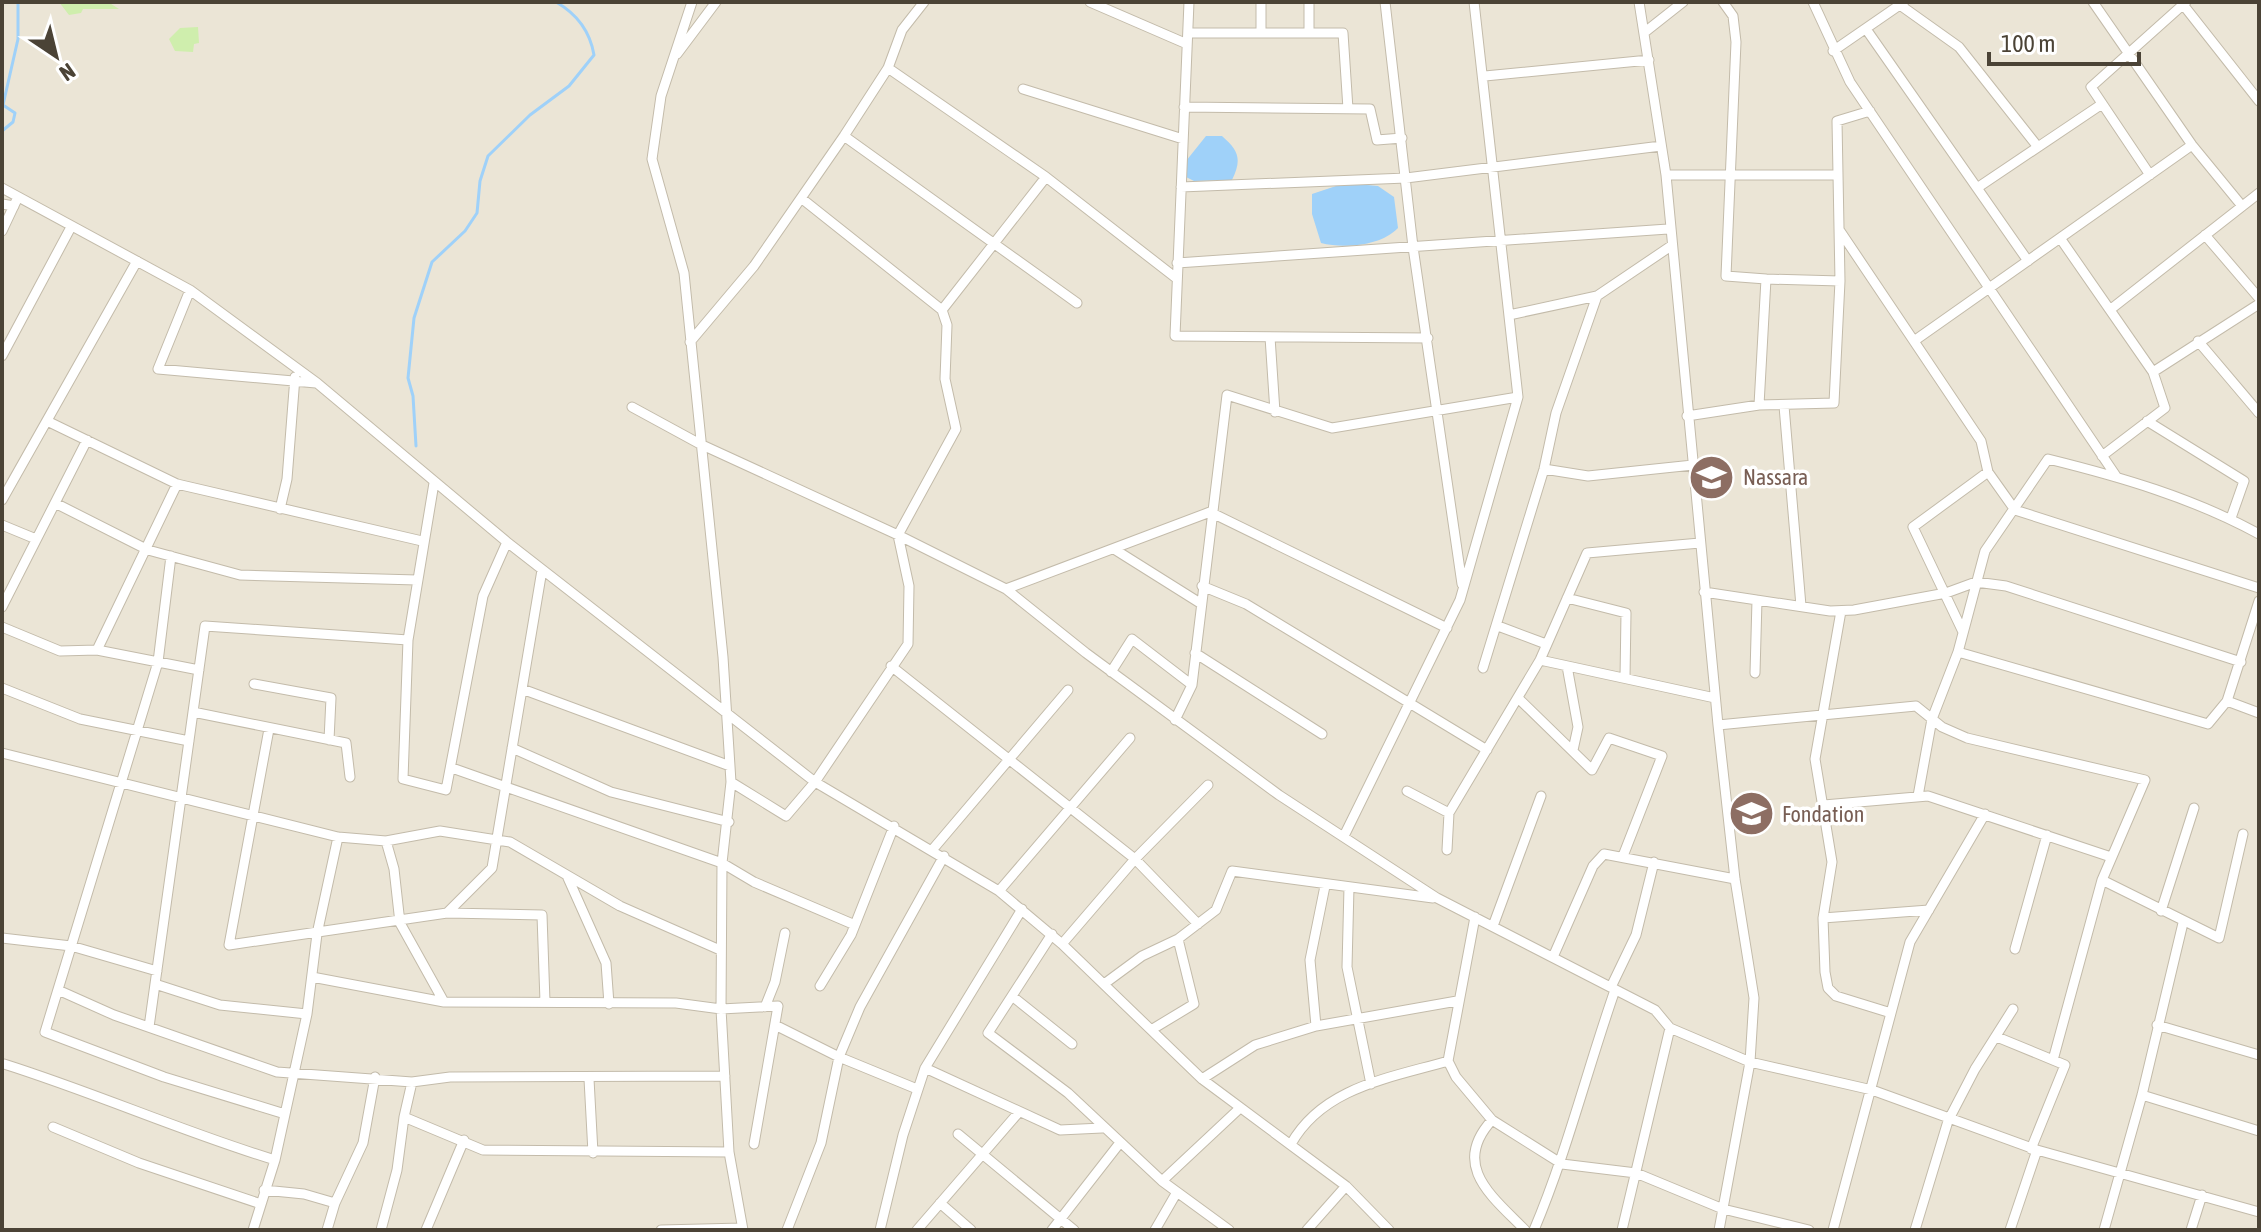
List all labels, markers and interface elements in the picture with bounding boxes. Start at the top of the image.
north arrow [16,16,96,96]
scale bar [1989,16,2139,66]
text: 100 m [2001,30,2055,57]
text: N [55,58,80,87]
school or university icon: Nassara [1688,453,1736,501]
place label: Nassara [1743,464,1808,490]
school or university icon: Fondation [1727,790,1775,838]
place label: Fondation [1782,801,1865,827]

